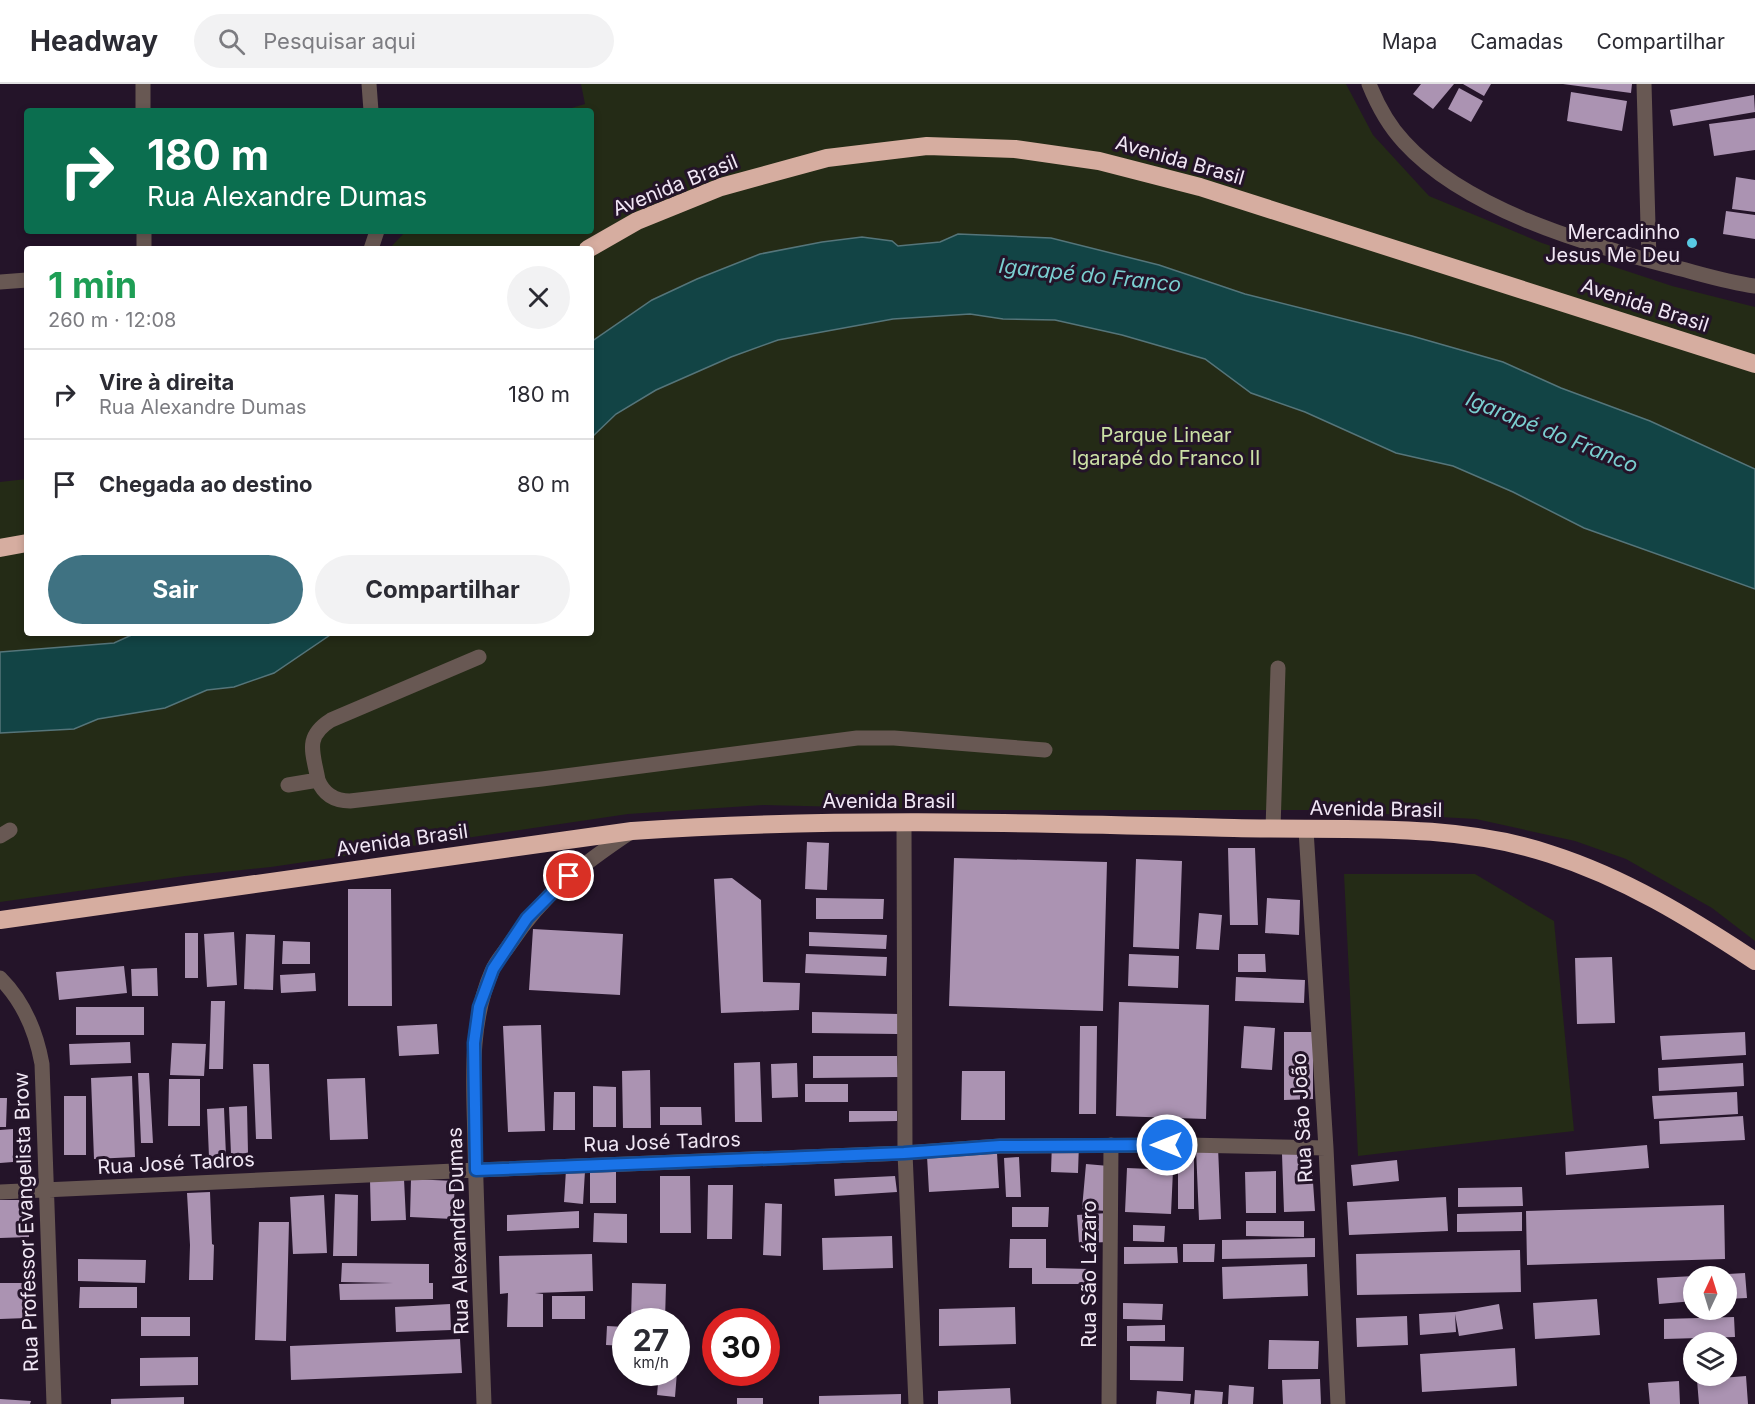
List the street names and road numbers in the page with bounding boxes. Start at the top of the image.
street label: Avenida Brasil [1113,130,1247,190]
street label: Avenida Brasil [609,149,741,221]
street label: Avenida Brasil [1578,273,1712,337]
street label: Avenida Brasil [823,789,955,813]
street label: Avenida Brasil [1309,796,1443,822]
street label: Avenida Brasil [335,819,469,861]
street label: Rua São João [1287,1052,1317,1184]
street label: Rua Professor Evangelista Brow [9,1071,43,1373]
street label: Rua Alexandre Dumas [442,1127,474,1335]
street label: Rua José Tadros [583,1127,741,1157]
street label: Rua José Tadros [97,1147,255,1179]
street label: Rua São Lázaro [1077,1200,1101,1348]

